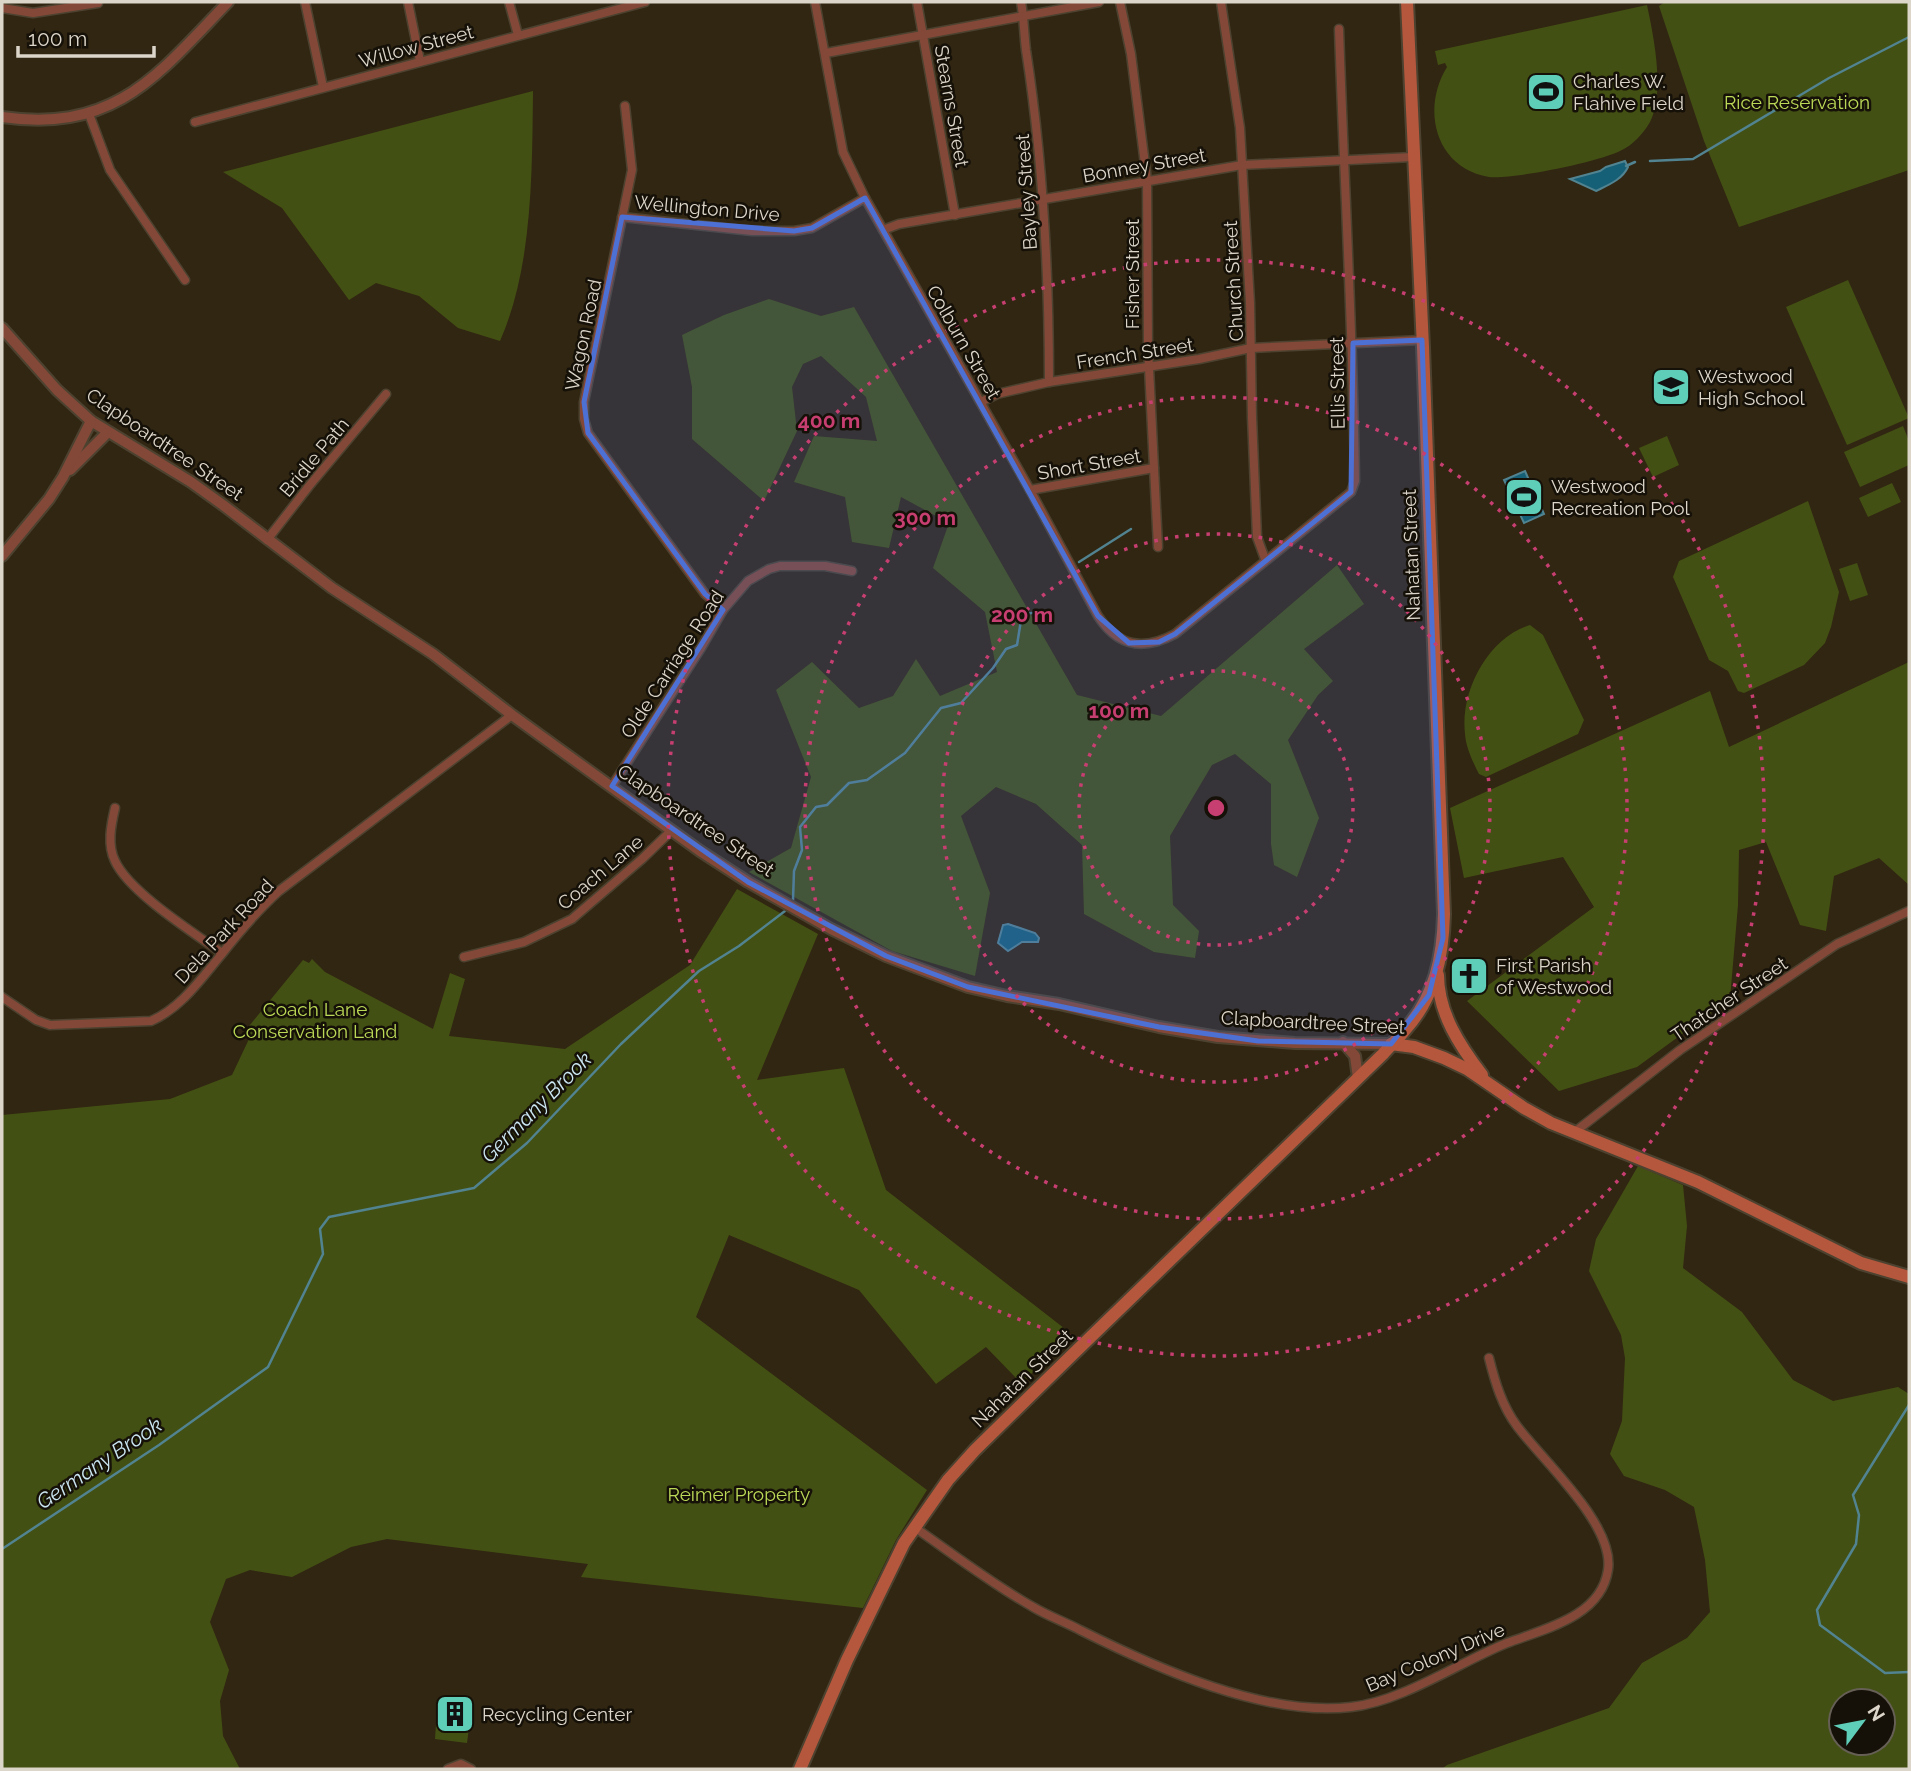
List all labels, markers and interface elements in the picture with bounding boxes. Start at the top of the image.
scale bar [18,14,154,58]
street label: Willow Street [356,20,476,72]
text: 100 m [28,26,87,51]
street label: Stearns Street [930,43,974,169]
place label: Charles W. Flahive Field [1573,70,1684,114]
sports icon: Charles W. Flahive Field [1525,71,1567,113]
park label: Rice Reservation [1724,91,1870,113]
street label: Bayley Street [1011,133,1041,251]
street label: Bonney Street [1081,143,1208,187]
street label: Wellington Drive [633,191,781,225]
street label: Fisher Street [1121,218,1143,329]
street label: Church Street [1219,219,1247,342]
street label: Wagon Road [560,277,606,393]
street label: Colburn Street [923,281,1006,403]
street label: French Street [1075,333,1196,373]
street label: Ellis Street [1325,336,1349,430]
place label: Westwood High School [1698,365,1805,409]
school or university icon: Westwood High School [1650,366,1692,408]
street label: Clapboardtree Street [82,383,248,505]
text: 400 m [798,408,860,433]
street label: Bridle Path [275,413,353,501]
street label: Short Street [1036,444,1143,484]
place label: Westwood Recreation Pool [1551,475,1690,519]
sports icon: Westwood Recreation Pool [1503,476,1545,518]
street label: Nahatan Street [1398,488,1424,621]
text: 300 m [894,505,956,530]
street label: Olde Carriage Road [616,586,728,742]
text: 200 m [991,602,1053,627]
text: 100 m [1089,698,1149,723]
street label: Clapboardtree Street [613,759,779,881]
centre of rings [1204,796,1228,820]
street label: Coach Lane [553,830,647,914]
street label: Dela Park Road [170,874,278,988]
street label: Thatcher Street [1667,952,1792,1046]
place label: First Parish of Westwood [1496,954,1612,998]
church icon: First Parish of Westwood [1448,955,1490,997]
park label: Coach Lane Conservation Land [233,998,397,1042]
street label: Clapboardtree Street [1220,1006,1406,1038]
water label: Germany Brook [476,1047,596,1167]
street label: Nahatan Street [967,1324,1077,1432]
water label: Germany Brook [31,1412,167,1514]
park label: Reimer Property [668,1483,810,1505]
street label: Bay Colony Drive [1362,1618,1508,1696]
north arrow [1827,1687,1897,1757]
building icon: Recycling Center [434,1693,476,1735]
text: N [1863,1701,1890,1725]
place label: Recycling Center [482,1703,632,1725]

